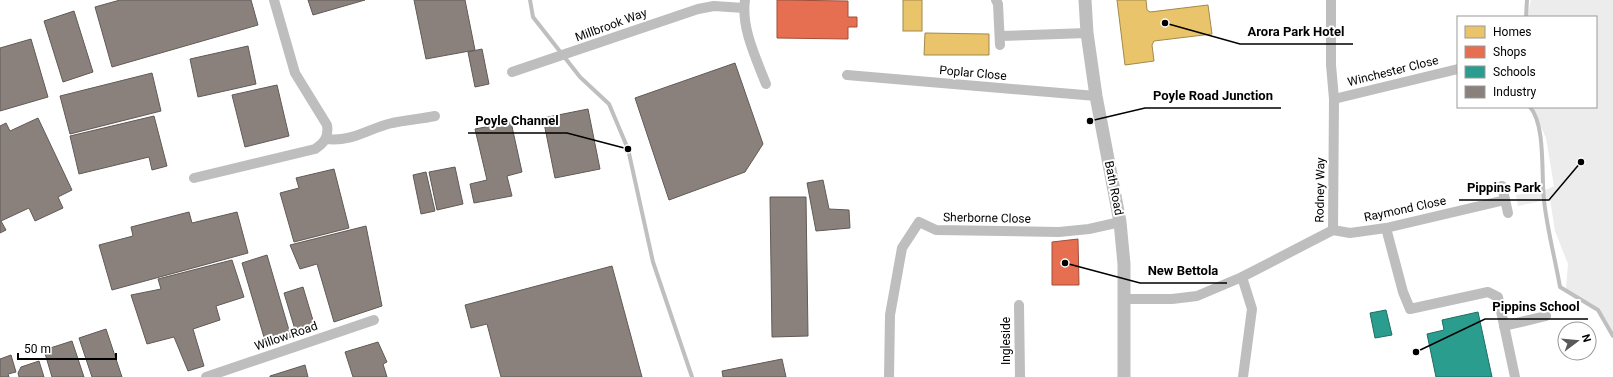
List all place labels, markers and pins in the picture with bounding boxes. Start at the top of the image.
callout: Arora Park Hotel [1240,19,1353,44]
callout: Poyle Road Junction [1145,83,1281,108]
callout: Poyle Channel [468,108,567,133]
callout: Pippins Park [1459,175,1549,200]
callout: New Bettola [1140,258,1227,283]
callout: Pippins School [1485,294,1588,319]

